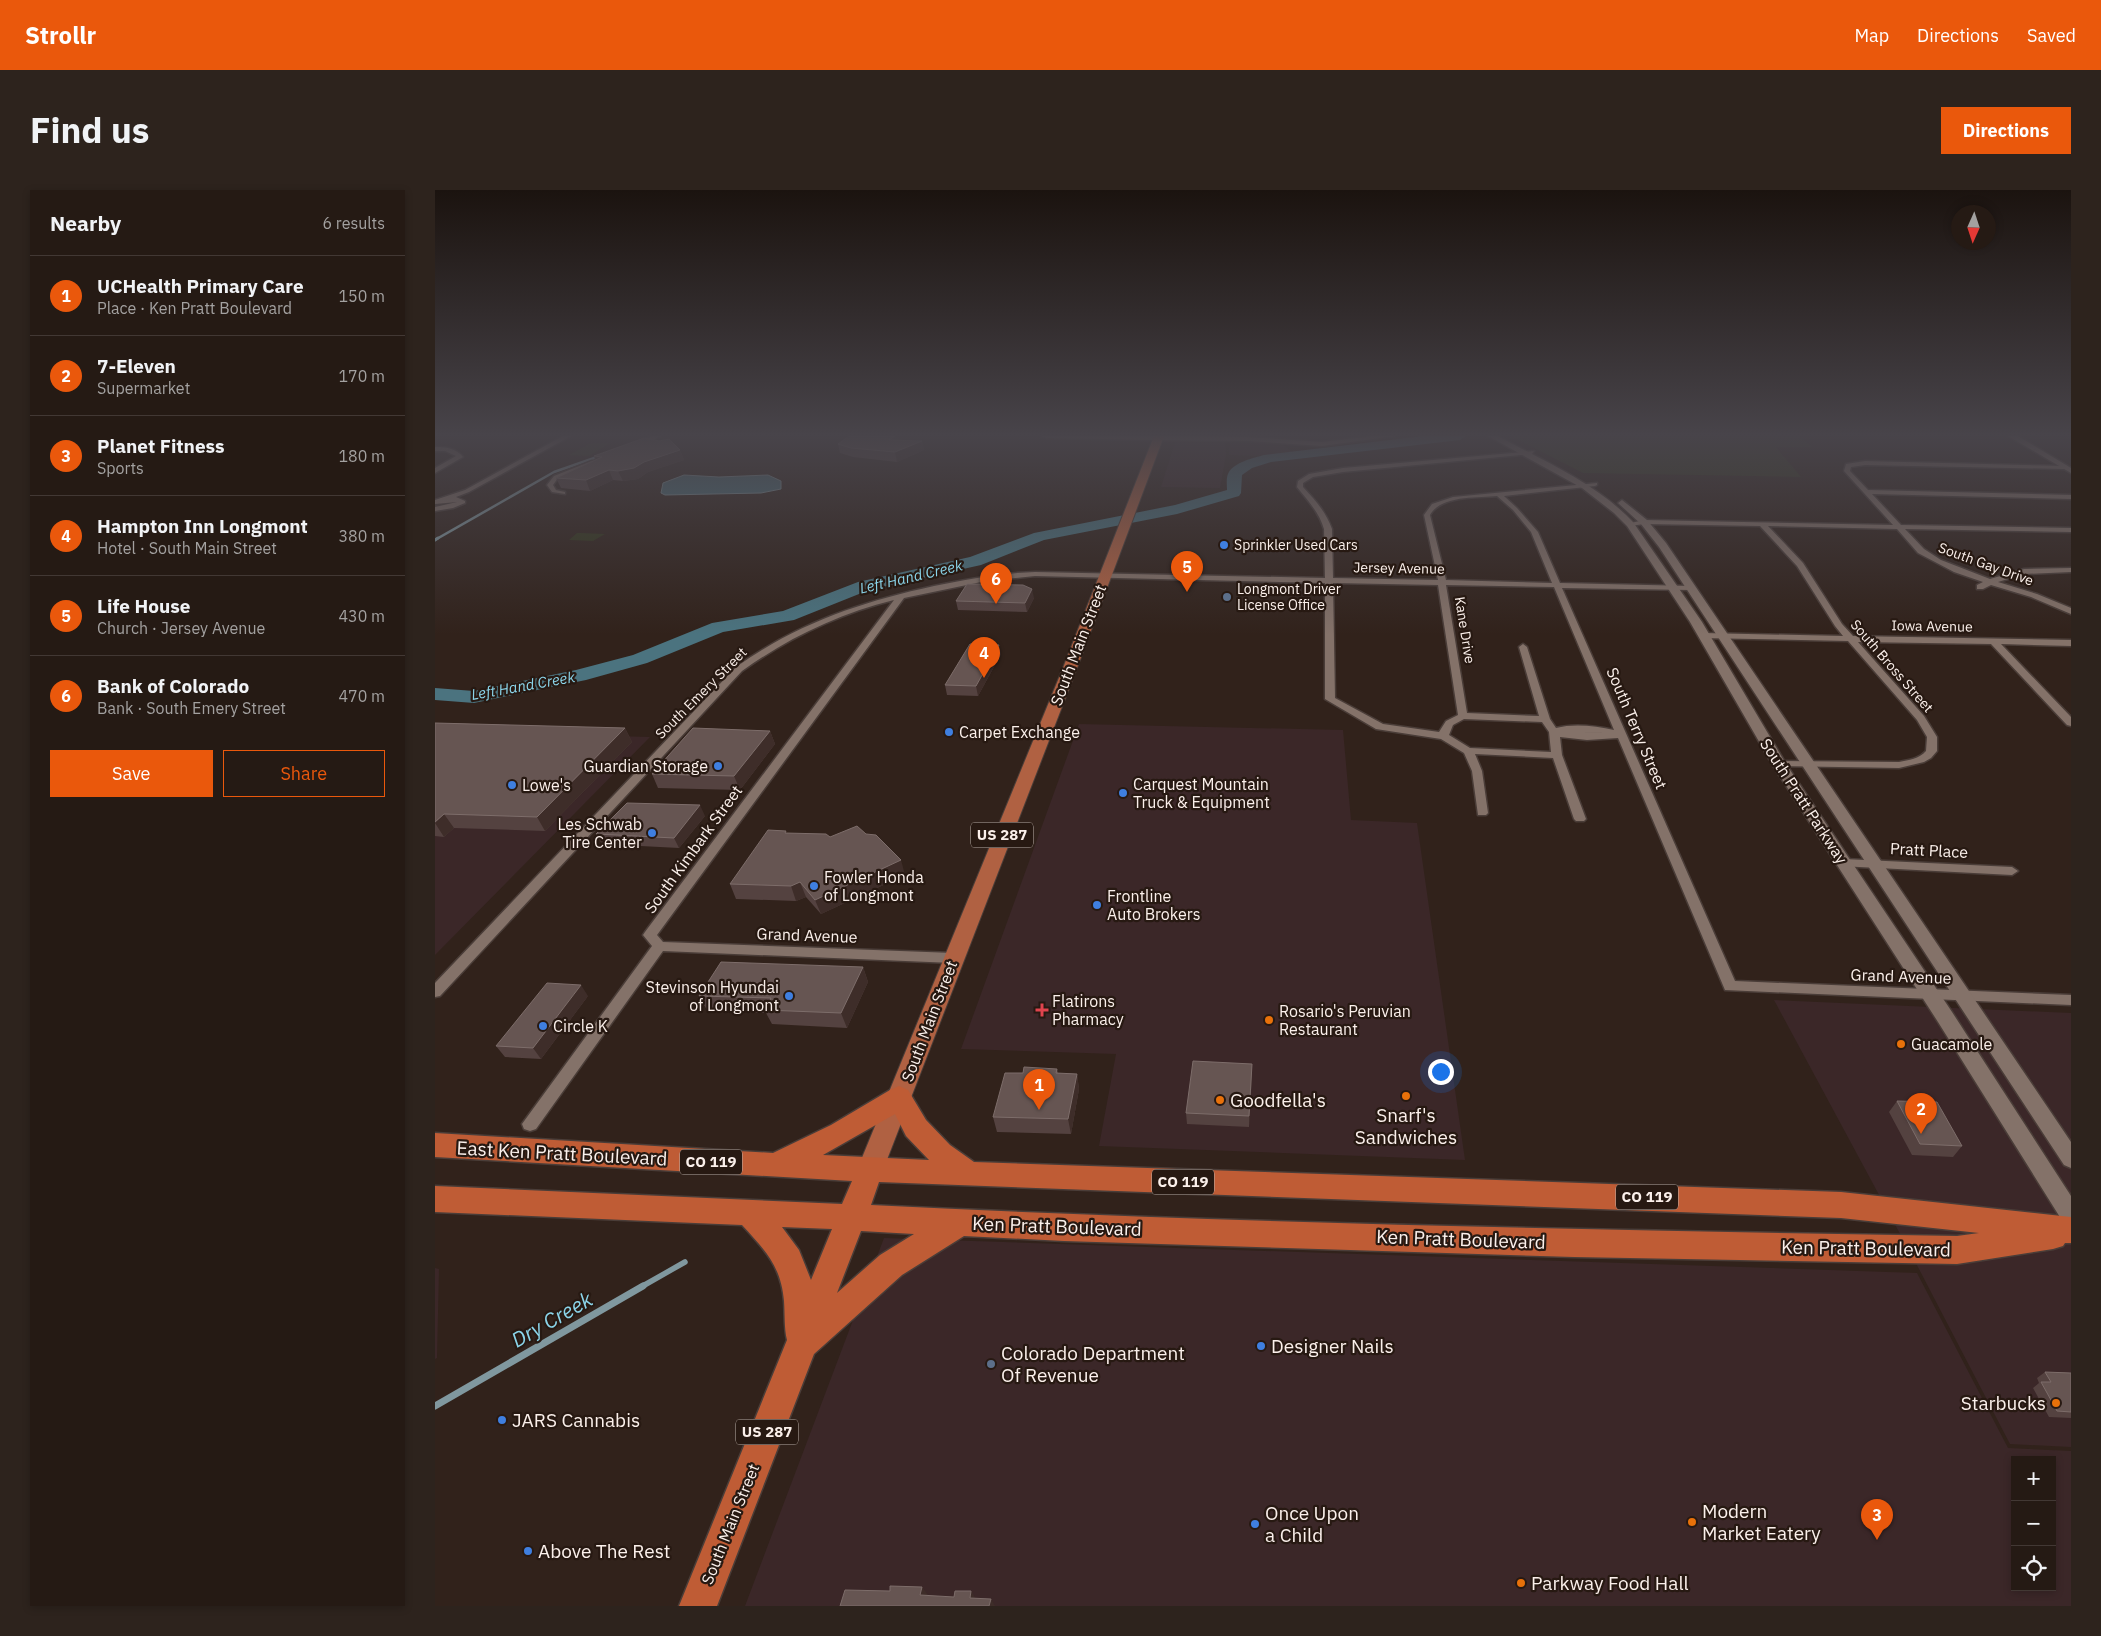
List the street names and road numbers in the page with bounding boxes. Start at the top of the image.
street label: South Gay Drive [1936,538,2036,590]
street label: Jersey Avenue [1353,558,1445,578]
street label: South Main Street [1046,582,1110,708]
street label: Kane Drive [1451,595,1479,665]
street label: South Bross Street [1847,616,1937,716]
street label: Iowa Avenue [1891,616,1973,636]
street label: South Emery Street [651,643,751,743]
street label: South Terry Street [1602,664,1672,792]
street label: South Pratt Parkway [1756,735,1852,867]
street label: South Kimbark Street [640,781,746,917]
road number: US 287 [971,822,1033,848]
street label: Pratt Place [1889,838,1969,862]
street label: Grand Avenue [756,923,858,947]
street label: South Main Street [897,958,961,1084]
street label: Grand Avenue [1850,964,1952,988]
street label: East Ken Pratt Boulevard [456,1135,668,1171]
road number: CO 119 [680,1150,742,1174]
road number: CO 119 [1152,1170,1214,1194]
road number: CO 119 [1616,1184,1678,1210]
street label: Ken Pratt Boulevard [972,1211,1142,1241]
street label: Ken Pratt Boulevard [1376,1224,1546,1254]
street label: Ken Pratt Boulevard [1781,1235,1951,1261]
road number: US 287 [736,1420,798,1444]
street label: South Main Street [697,1461,763,1587]

